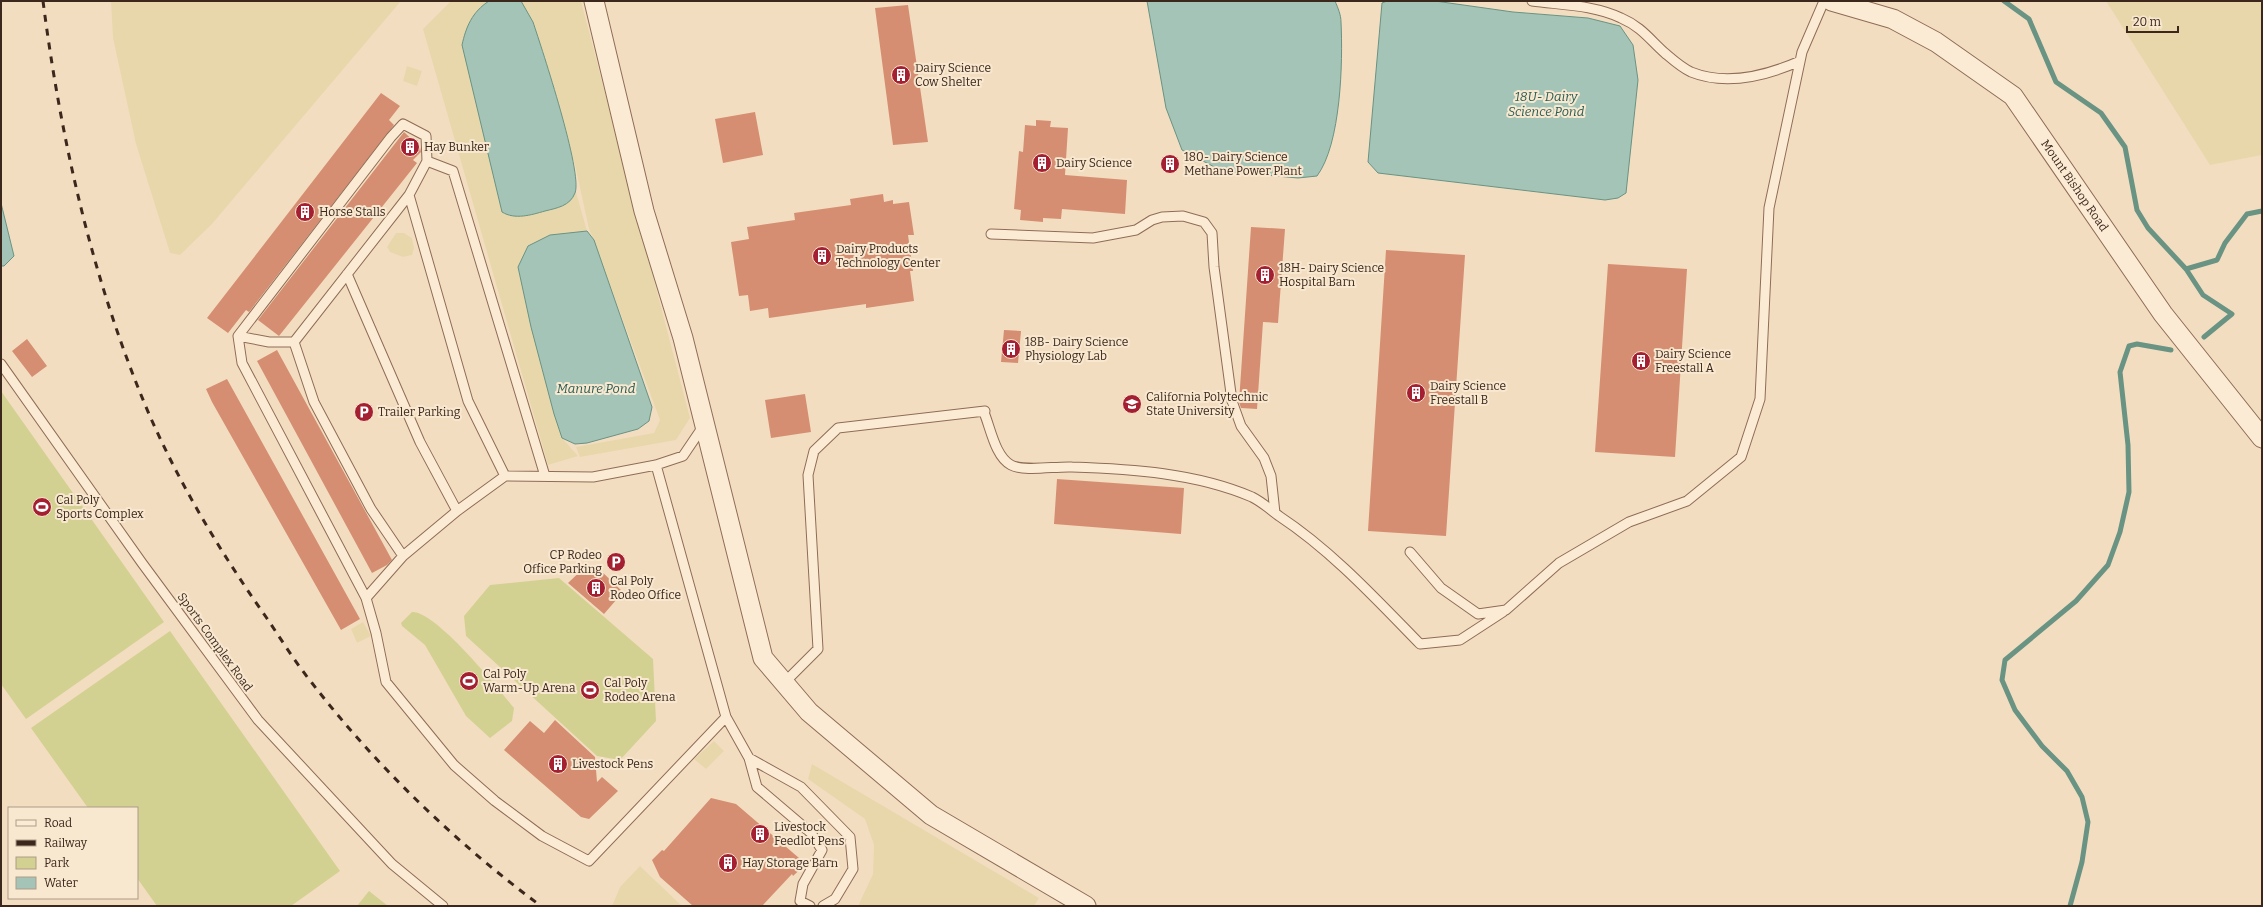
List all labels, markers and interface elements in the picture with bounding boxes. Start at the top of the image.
scale bar [2127,8,2178,34]
text: 20 m [2133,15,2162,29]
place label: Dairy Science Cow Shelter [915,61,991,89]
building icon: Dairy Science Cow Shelter [890,64,912,86]
water label: 18U- Dairy Science Pond [1508,89,1585,119]
building icon: Hay Bunker [399,136,421,158]
street label: Mount Bishop Road [2038,137,2111,234]
place label: Hay Bunker [424,140,490,154]
place label: 180- Dairy Science Methane Power Plant [1184,150,1303,178]
building icon: Dairy Science [1031,152,1053,174]
building icon: 180- Dairy Science Methane Power Plant [1159,153,1181,175]
place label: Dairy Science [1056,156,1132,170]
building icon: Horse Stalls [294,201,316,223]
place label: Horse Stalls [319,205,386,219]
place label: Dairy Products Technology Center [836,242,941,270]
building icon: Dairy Products Technology Center [811,245,833,267]
place label: 18H- Dairy Science Hospital Barn [1279,261,1384,289]
building icon: 18H- Dairy Science Hospital Barn [1254,264,1276,286]
place label: 18B- Dairy Science Physiology Lab [1025,335,1128,363]
building icon: 18B- Dairy Science Physiology Lab [1000,338,1022,360]
place label: Dairy Science Freestall A [1655,347,1731,375]
building icon: Dairy Science Freestall A [1630,350,1652,372]
place label: Dairy Science Freestall B [1430,379,1506,407]
water label: Manure Pond [557,381,636,396]
building icon: Dairy Science Freestall B [1405,382,1427,404]
place label: California Polytechnic State University [1146,390,1268,418]
school or university icon: California Polytechnic State University [1121,393,1143,415]
parking icon: Trailer Parking [353,401,375,423]
place label: Trailer Parking [378,405,461,419]
place label: Cal Poly Sports Complex [56,493,144,521]
sports icon: Cal Poly Sports Complex [31,496,53,518]
place label: CP Rodeo Office Parking [523,548,602,576]
parking icon: CP Rodeo Office Parking [605,551,627,573]
place label: Cal Poly Rodeo Office [610,574,681,602]
building icon: Cal Poly Rodeo Office [585,577,607,599]
street label: Sports Complex Road [175,590,255,694]
place label: Cal Poly Warm-Up Arena [483,667,576,695]
sports icon: Cal Poly Warm-Up Arena [458,670,480,692]
place label: Cal Poly Rodeo Arena [604,676,676,704]
sports icon: Cal Poly Rodeo Arena [579,679,601,701]
building icon: Livestock Pens [547,753,569,775]
place label: Livestock Pens [572,757,654,771]
legend [8,807,138,899]
text: Road [44,816,72,830]
place label: Livestock Feedlot Pens [774,820,845,848]
building icon: Livestock Feedlot Pens [749,823,771,845]
text: Railway [44,836,88,850]
building icon: Hay Storage Barn [717,852,739,874]
text: Park [44,856,70,870]
place label: Hay Storage Barn [742,856,839,870]
text: Water [44,876,79,890]

